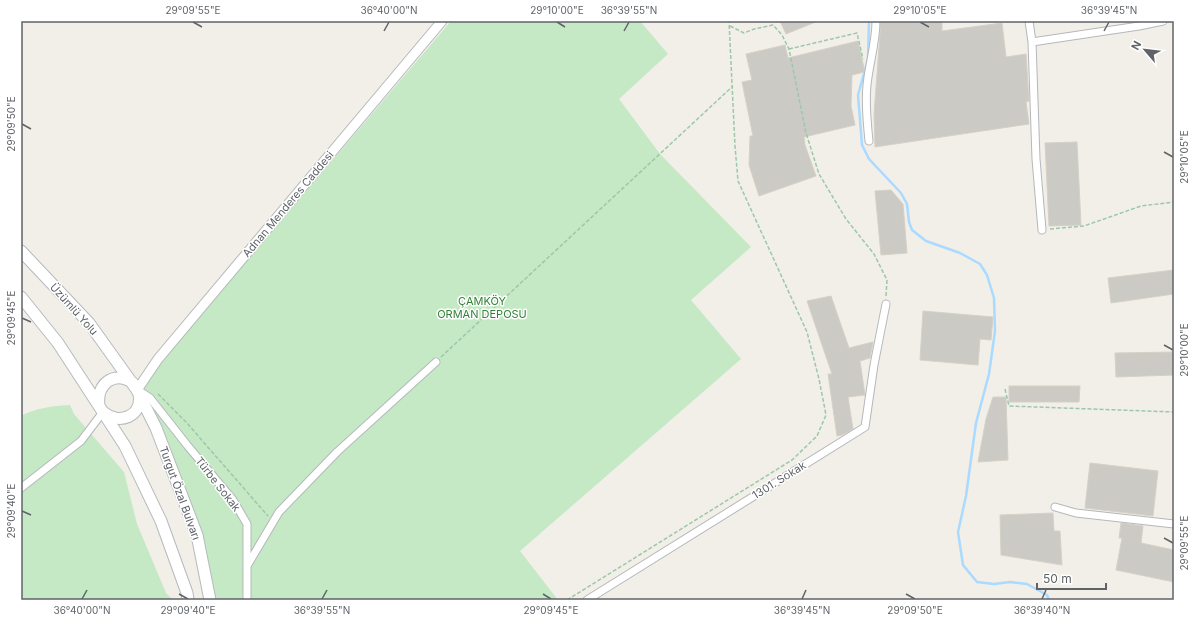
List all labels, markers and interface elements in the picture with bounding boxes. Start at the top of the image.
text: 29°09'55"E [165,4,221,16]
text: 36°40'00"N [360,4,418,16]
text: 29°10'00"E [530,4,584,16]
text: 36°39'55"N [601,4,657,16]
text: 29°10'05"E [893,4,947,16]
text: 36°39'45"N [1081,4,1137,16]
north arrow [1125,30,1165,70]
text: N [1128,38,1144,52]
text: 29°09'50"E [5,96,17,152]
text: 29°10'05"E [1178,130,1190,184]
street label: Adnan Menderes Caddesi [239,148,337,260]
street label: Üzümlü Yolu [47,280,101,338]
text: 29°09'45"E [5,291,17,345]
park label: ÇAMKÖY ORMAN DEPOSU [437,294,527,321]
text: 29°10'00"E [1178,323,1190,377]
street label: Turgut Özal Bulvarı [157,444,203,542]
street label: Türbe Sokak [192,454,244,514]
street label: 1301. Sokak [749,458,809,502]
text: 29°09'40"E [5,483,17,539]
text: 29°09'55"E [1178,515,1190,571]
scale bar [1037,565,1106,591]
text: 50 m [1043,571,1072,586]
text: 36°40'00"N [53,604,111,616]
text: 29°09'40"E [160,604,216,616]
text: 36°39'55"N [294,604,350,616]
text: 29°09'45"E [524,604,578,616]
text: 36°39'45"N [774,604,830,616]
text: 29°09'50"E [887,604,943,616]
text: 36°39'40"N [1014,604,1070,616]

